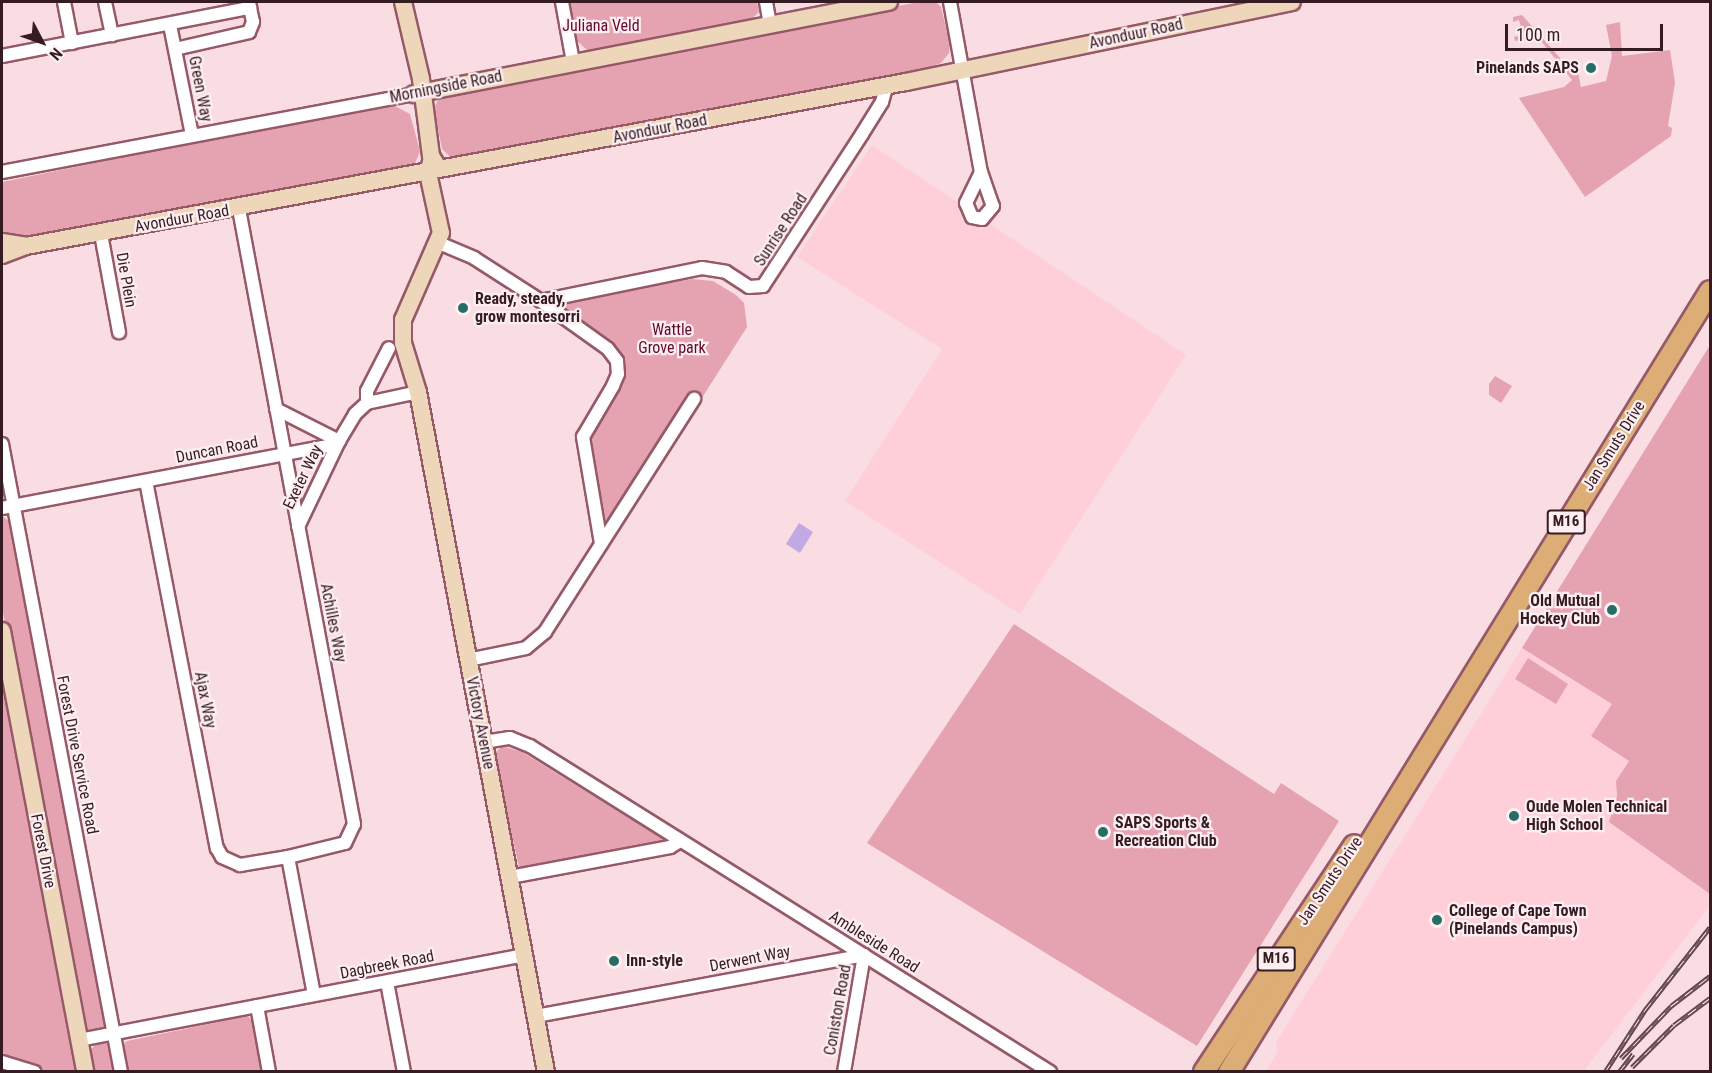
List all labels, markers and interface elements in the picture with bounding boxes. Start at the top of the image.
north arrow [12,12,72,72]
scale bar [1508,12,1666,50]
street label: Avonduur Road [1087,15,1185,53]
park label: Juliana Veld [562,16,640,36]
text: 100 m [1516,24,1560,45]
text: N [46,44,66,64]
street label: Green Way [184,54,216,124]
place label: Pinelands SAPS [1476,58,1579,78]
marker: Pinelands SAPS [1584,61,1598,75]
street label: Morningside Road [388,67,504,107]
street label: Avonduur Road [611,110,709,148]
street label: Sunrise Road [750,190,812,270]
street label: Avonduur Road [133,201,231,237]
street label: Die Plein [112,251,140,309]
place label: Ready, steady, grow montesorri [475,289,580,327]
marker: Ready, steady, grow montesorri [456,301,470,315]
park label: Wattle Grove park [638,320,706,358]
street label: Jan Smuts Drive [1579,397,1649,495]
street label: Duncan Road [174,433,260,467]
street label: Exeter Way [279,442,327,512]
road number: M16 [1546,510,1586,534]
street label: Achilles Way [316,582,350,664]
place label: Old Mutual Hockey Club [1520,591,1600,629]
marker: Old Mutual Hockey Club [1605,603,1619,617]
street label: Ajax Way [190,670,220,730]
street label: Forest Drive Service Road [52,674,102,836]
street label: Victory Avenue [462,675,498,771]
place label: Oude Molen Technical High School [1526,797,1668,835]
marker: Oude Molen Technical High School [1507,809,1521,823]
street label: Forest Drive [26,812,60,890]
place label: SAPS Sports & Recreation Club [1115,813,1217,851]
marker: SAPS Sports & Recreation Club [1096,825,1110,839]
street label: Jan Smuts Drive [1293,833,1367,929]
place label: College of Cape Town (Pinelands Campus) [1449,901,1587,939]
street label: Ambleside Road [825,907,923,977]
marker: College of Cape Town (Pinelands Campus) [1430,913,1444,927]
street label: Derwent Way [708,942,792,976]
street label: Dagbreek Road [338,946,436,984]
road number: M16 [1256,947,1296,971]
place label: Inn-style [626,951,683,971]
marker: Inn-style [607,954,621,968]
street label: Coniston Road [821,963,855,1057]

